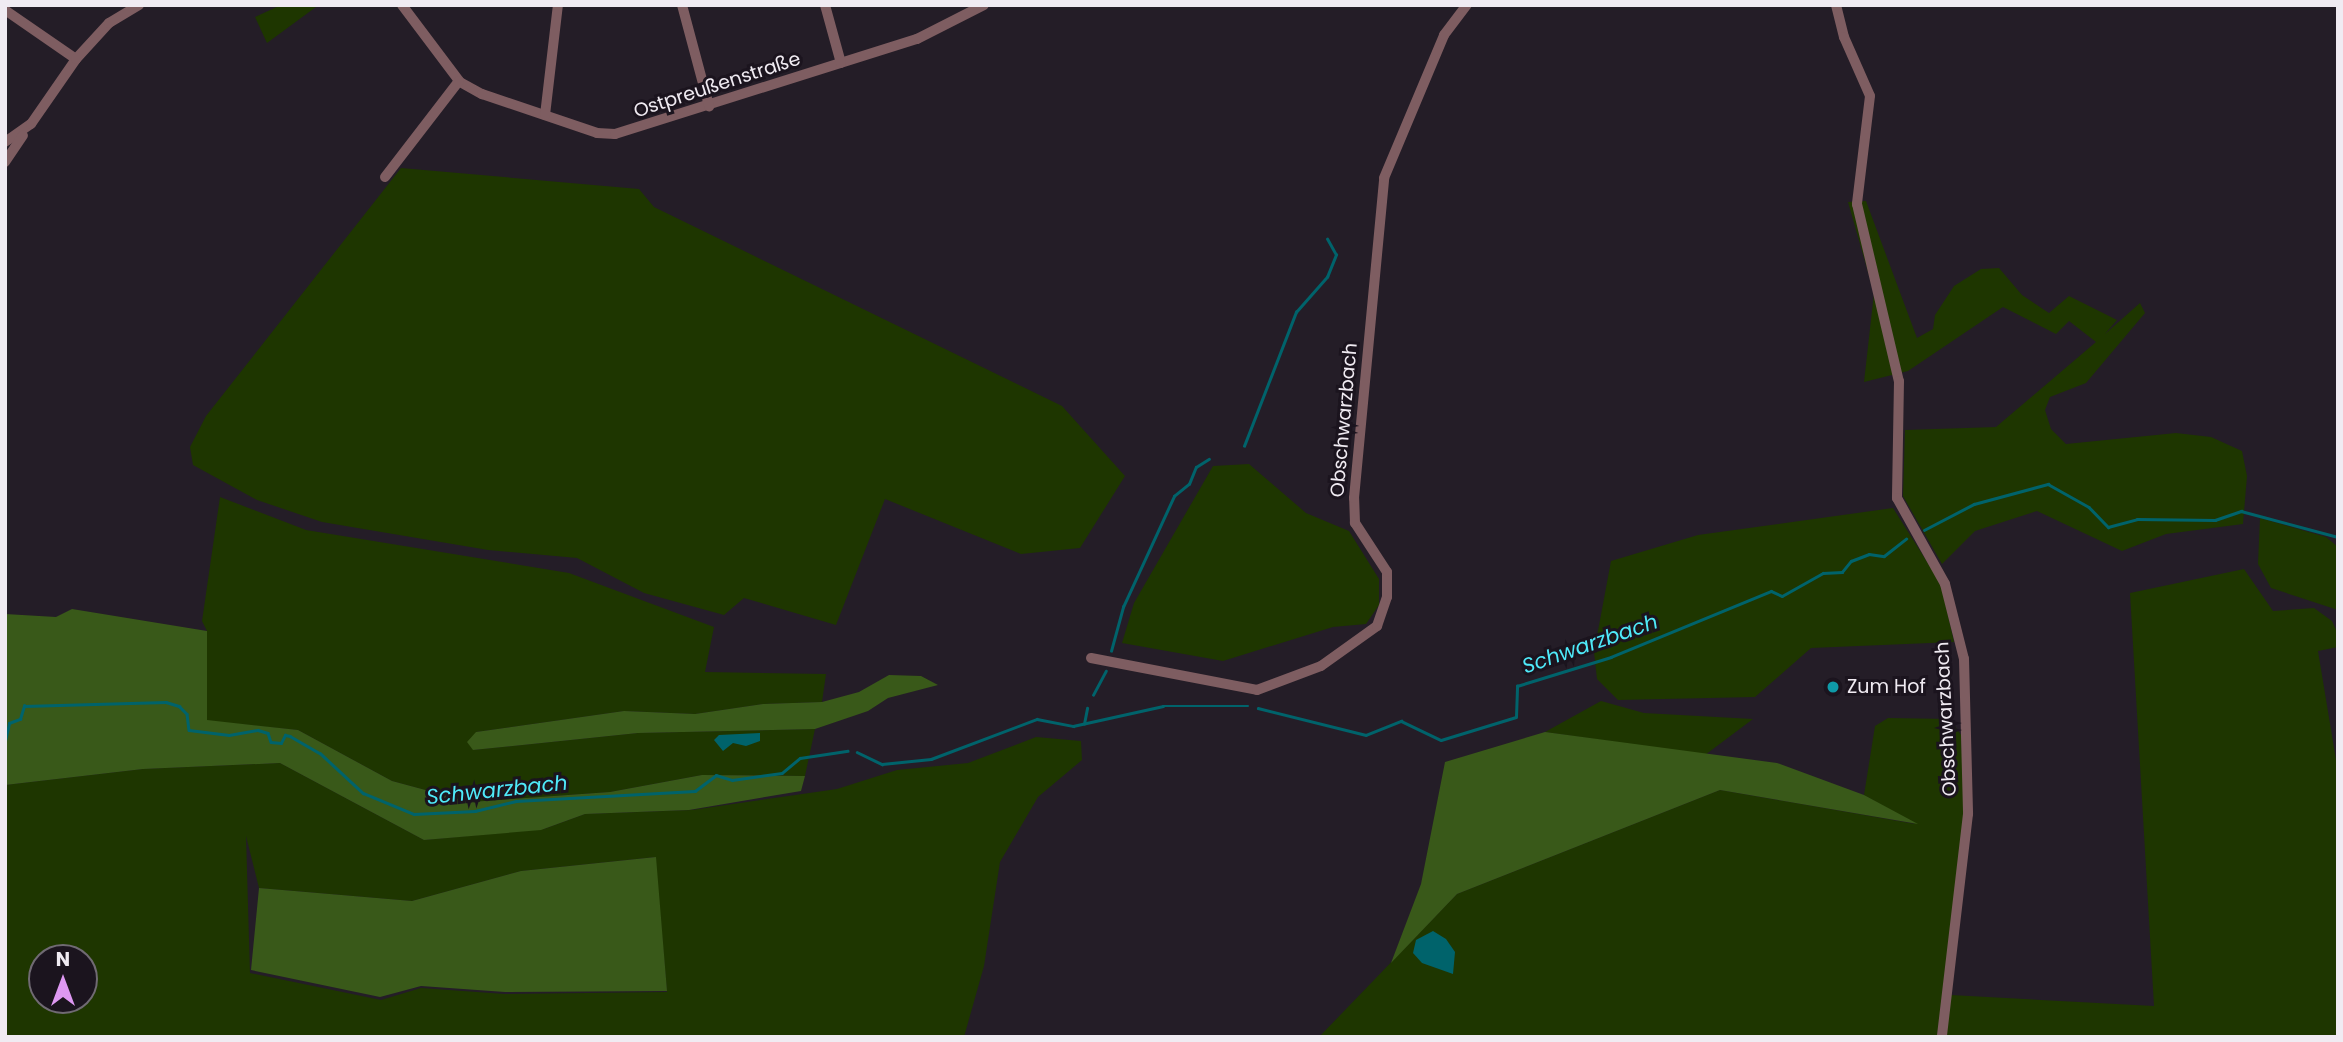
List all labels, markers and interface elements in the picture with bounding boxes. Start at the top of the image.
street label: Ostpreußenstraße [631,47,803,123]
street label: Obschwarzbach [1326,342,1362,498]
water label: Schwarzbach [1519,609,1661,679]
street label: Obschwarzbach [1931,641,1961,797]
place label: Zum Hof [1847,676,1926,698]
marker: Zum Hof [1825,679,1841,695]
water label: Schwarzbach [425,770,569,810]
north arrow [28,944,98,1014]
text: N [56,946,70,973]

